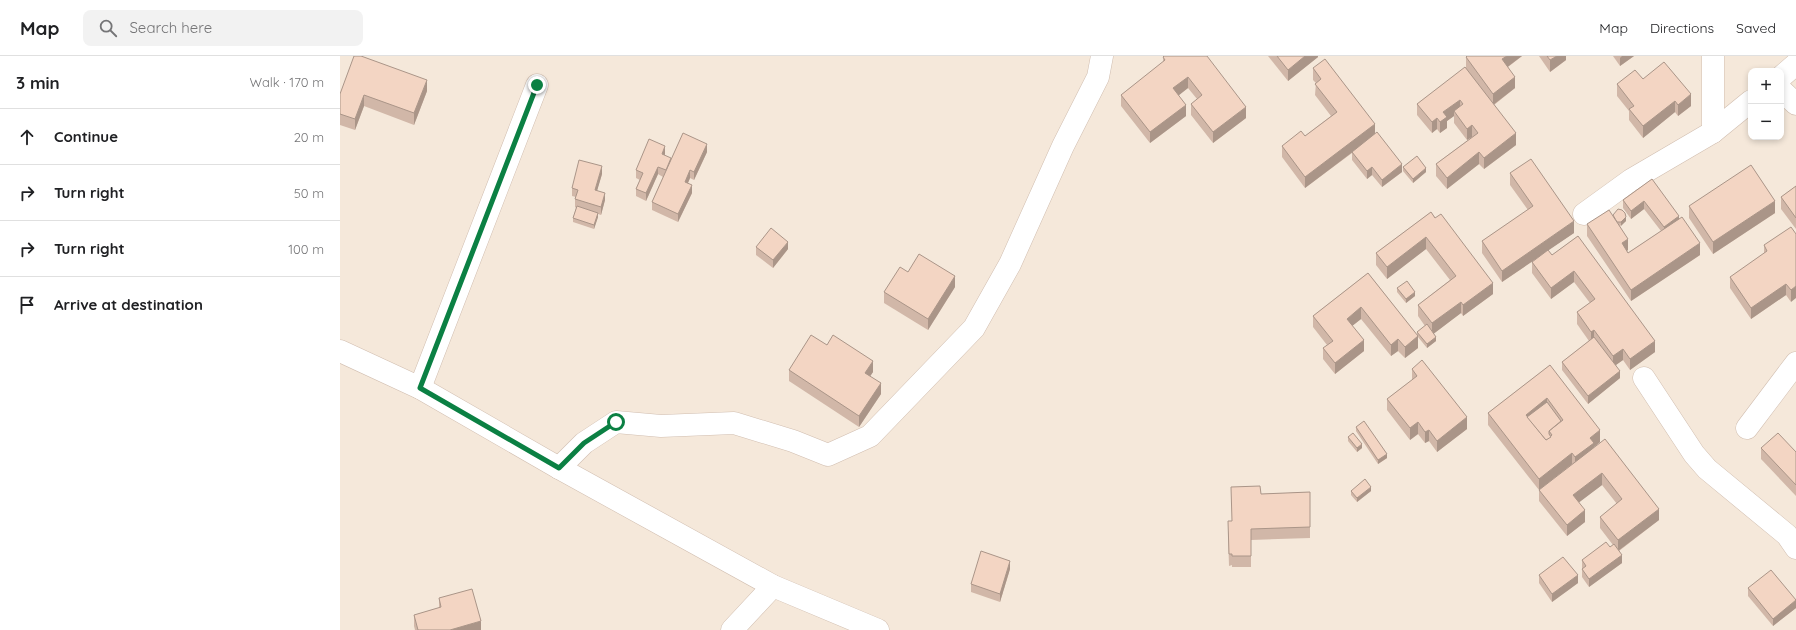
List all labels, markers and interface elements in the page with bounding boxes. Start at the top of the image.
search box [83,10,363,46]
text: Map [20,16,59,40]
icon: search [97,17,119,39]
text: Search here [129,18,212,37]
text: Map [1599,19,1628,37]
text: Directions [1650,19,1714,37]
text: Saved [1736,19,1776,37]
map controls [1748,68,1784,140]
button: + [1748,68,1784,104]
text: 3 min [16,72,60,93]
text: Walk · 170 m [249,74,324,90]
route end [528,76,546,94]
button: − [1748,104,1784,140]
icon: ahead [16,126,38,148]
text: Continue [54,127,118,146]
text: 20 m [294,129,324,145]
icon: right [16,182,38,204]
text: Turn right [54,183,125,202]
text: 50 m [294,185,324,201]
icon: right [16,238,38,260]
text: Turn right [54,239,125,258]
text: 100 m [288,241,324,257]
icon: arrive [16,294,38,316]
text: Arrive at destination [54,295,203,314]
route start [607,413,625,431]

